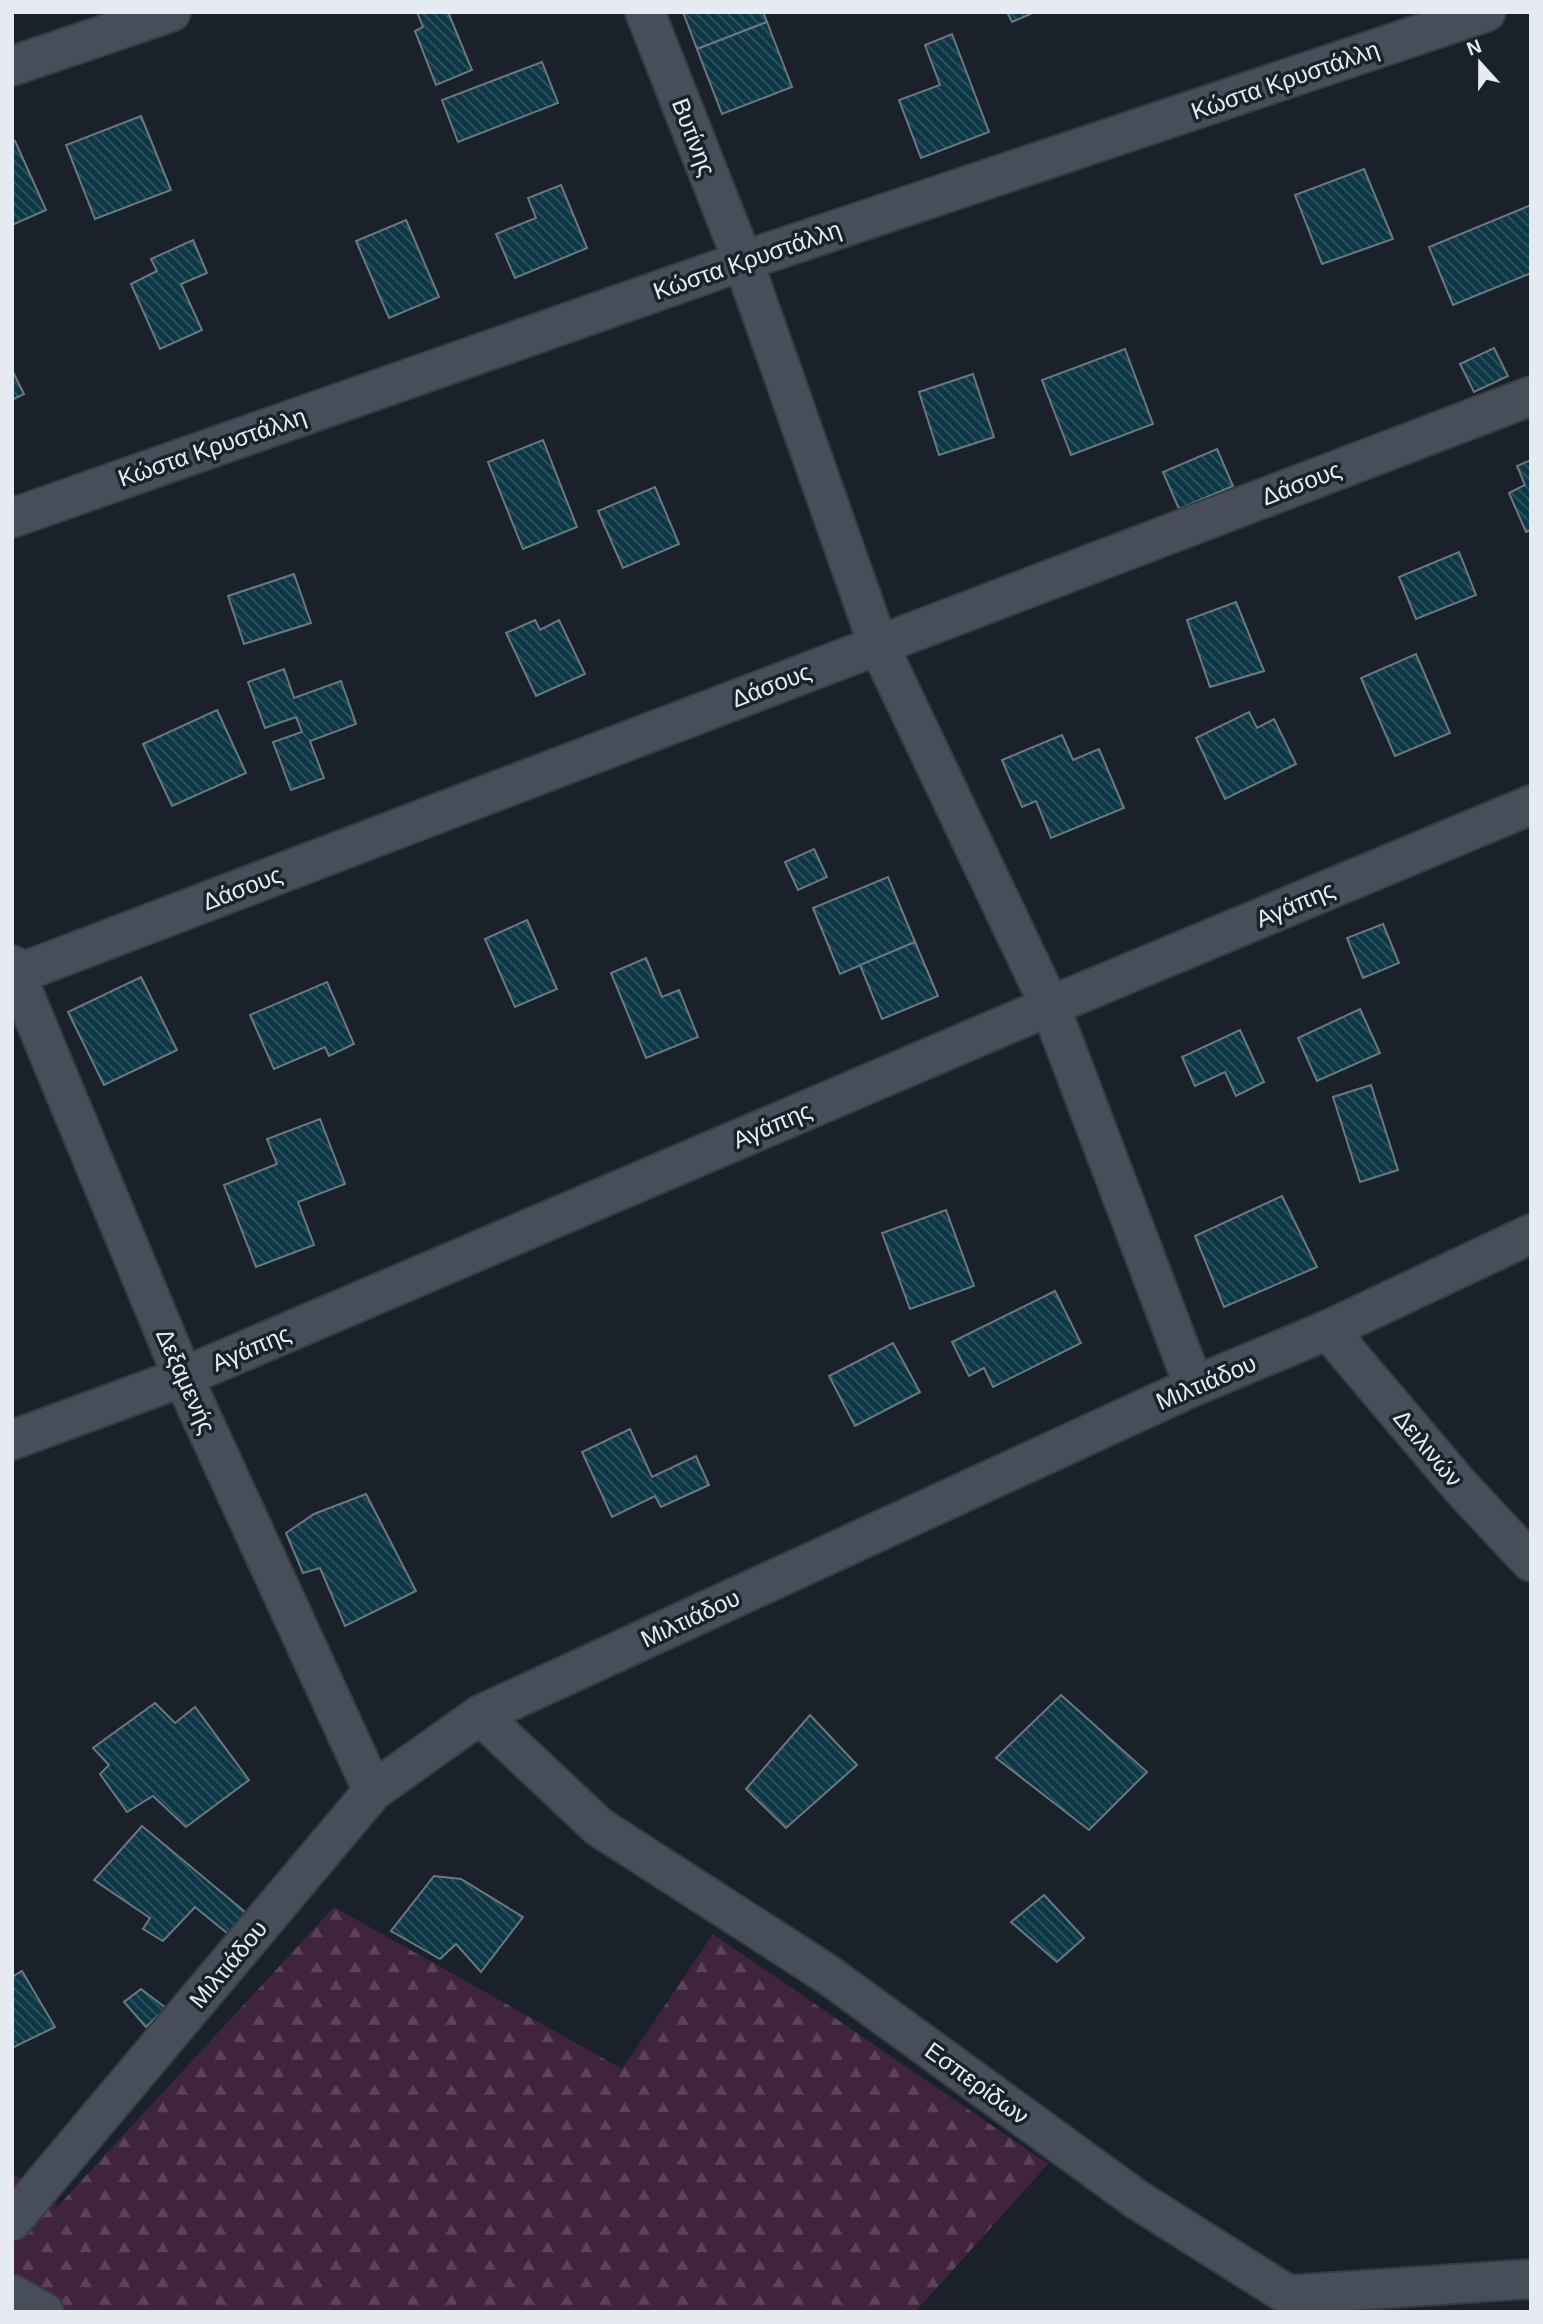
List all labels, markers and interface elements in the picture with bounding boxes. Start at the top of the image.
north arrow [1445,28,1515,98]
street label: Κώστα Κρυστάλλη [1188,35,1382,125]
text: N [1464,35,1484,60]
street label: Βυτίνης [667,94,721,180]
street label: Κώστα Κρυστάλλη [650,215,844,305]
street label: Κώστα Κρυστάλλη [115,402,309,492]
street label: Δάσους [1258,456,1344,510]
street label: Δάσους [728,658,814,712]
street label: Δάσους [199,861,285,915]
street label: Αγάπης [1252,875,1338,933]
street label: Αγάπης [729,1096,815,1154]
street label: Αγάπης [208,1319,294,1377]
street label: Δεξαμενής [151,1324,221,1438]
street label: Μιλτιάδου [1152,1349,1260,1415]
street label: Δειλινών [1388,1404,1468,1492]
street label: Μιλτιάδου [636,1583,744,1653]
street label: Μιλτιάδου [184,1915,272,2013]
street label: Εσπερίδων [920,2036,1034,2130]

